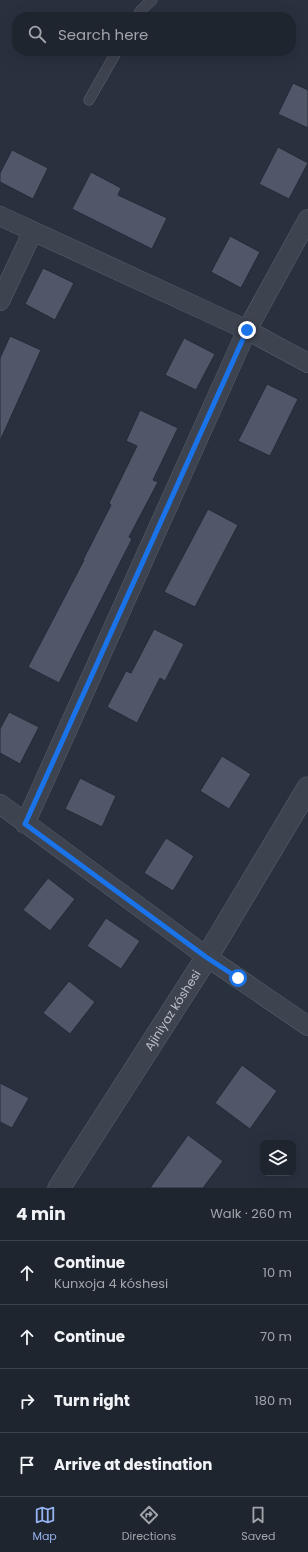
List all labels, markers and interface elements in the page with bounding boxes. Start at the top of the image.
search box [12,12,296,56]
icon: search [26,23,48,45]
text: Search here [58,24,148,45]
route end [238,321,256,339]
street label: Ajiniyaz kóshesi [140,966,205,1054]
route start [229,969,247,987]
map controls [260,1140,296,1176]
button: layers [260,1140,296,1176]
text: 4 min [16,1202,66,1226]
text: Walk · 260 m [210,1204,292,1223]
text: Continue [54,1252,125,1273]
icon: ahead [16,1262,38,1284]
text: 10 m [263,1263,292,1282]
text: Kunxoja 4 kóshesi [54,1274,168,1293]
icon: ahead [16,1326,38,1348]
text: Continue [54,1326,125,1347]
text: 70 m [260,1327,292,1346]
icon: right [16,1390,38,1412]
text: Turn right [54,1390,130,1411]
text: 180 m [255,1391,292,1410]
icon: arrive [16,1454,38,1476]
text: Arrive at destination [54,1454,212,1475]
tab: Map [32,1504,57,1545]
tab: Directions [122,1504,176,1545]
tab: Saved [241,1504,276,1545]

